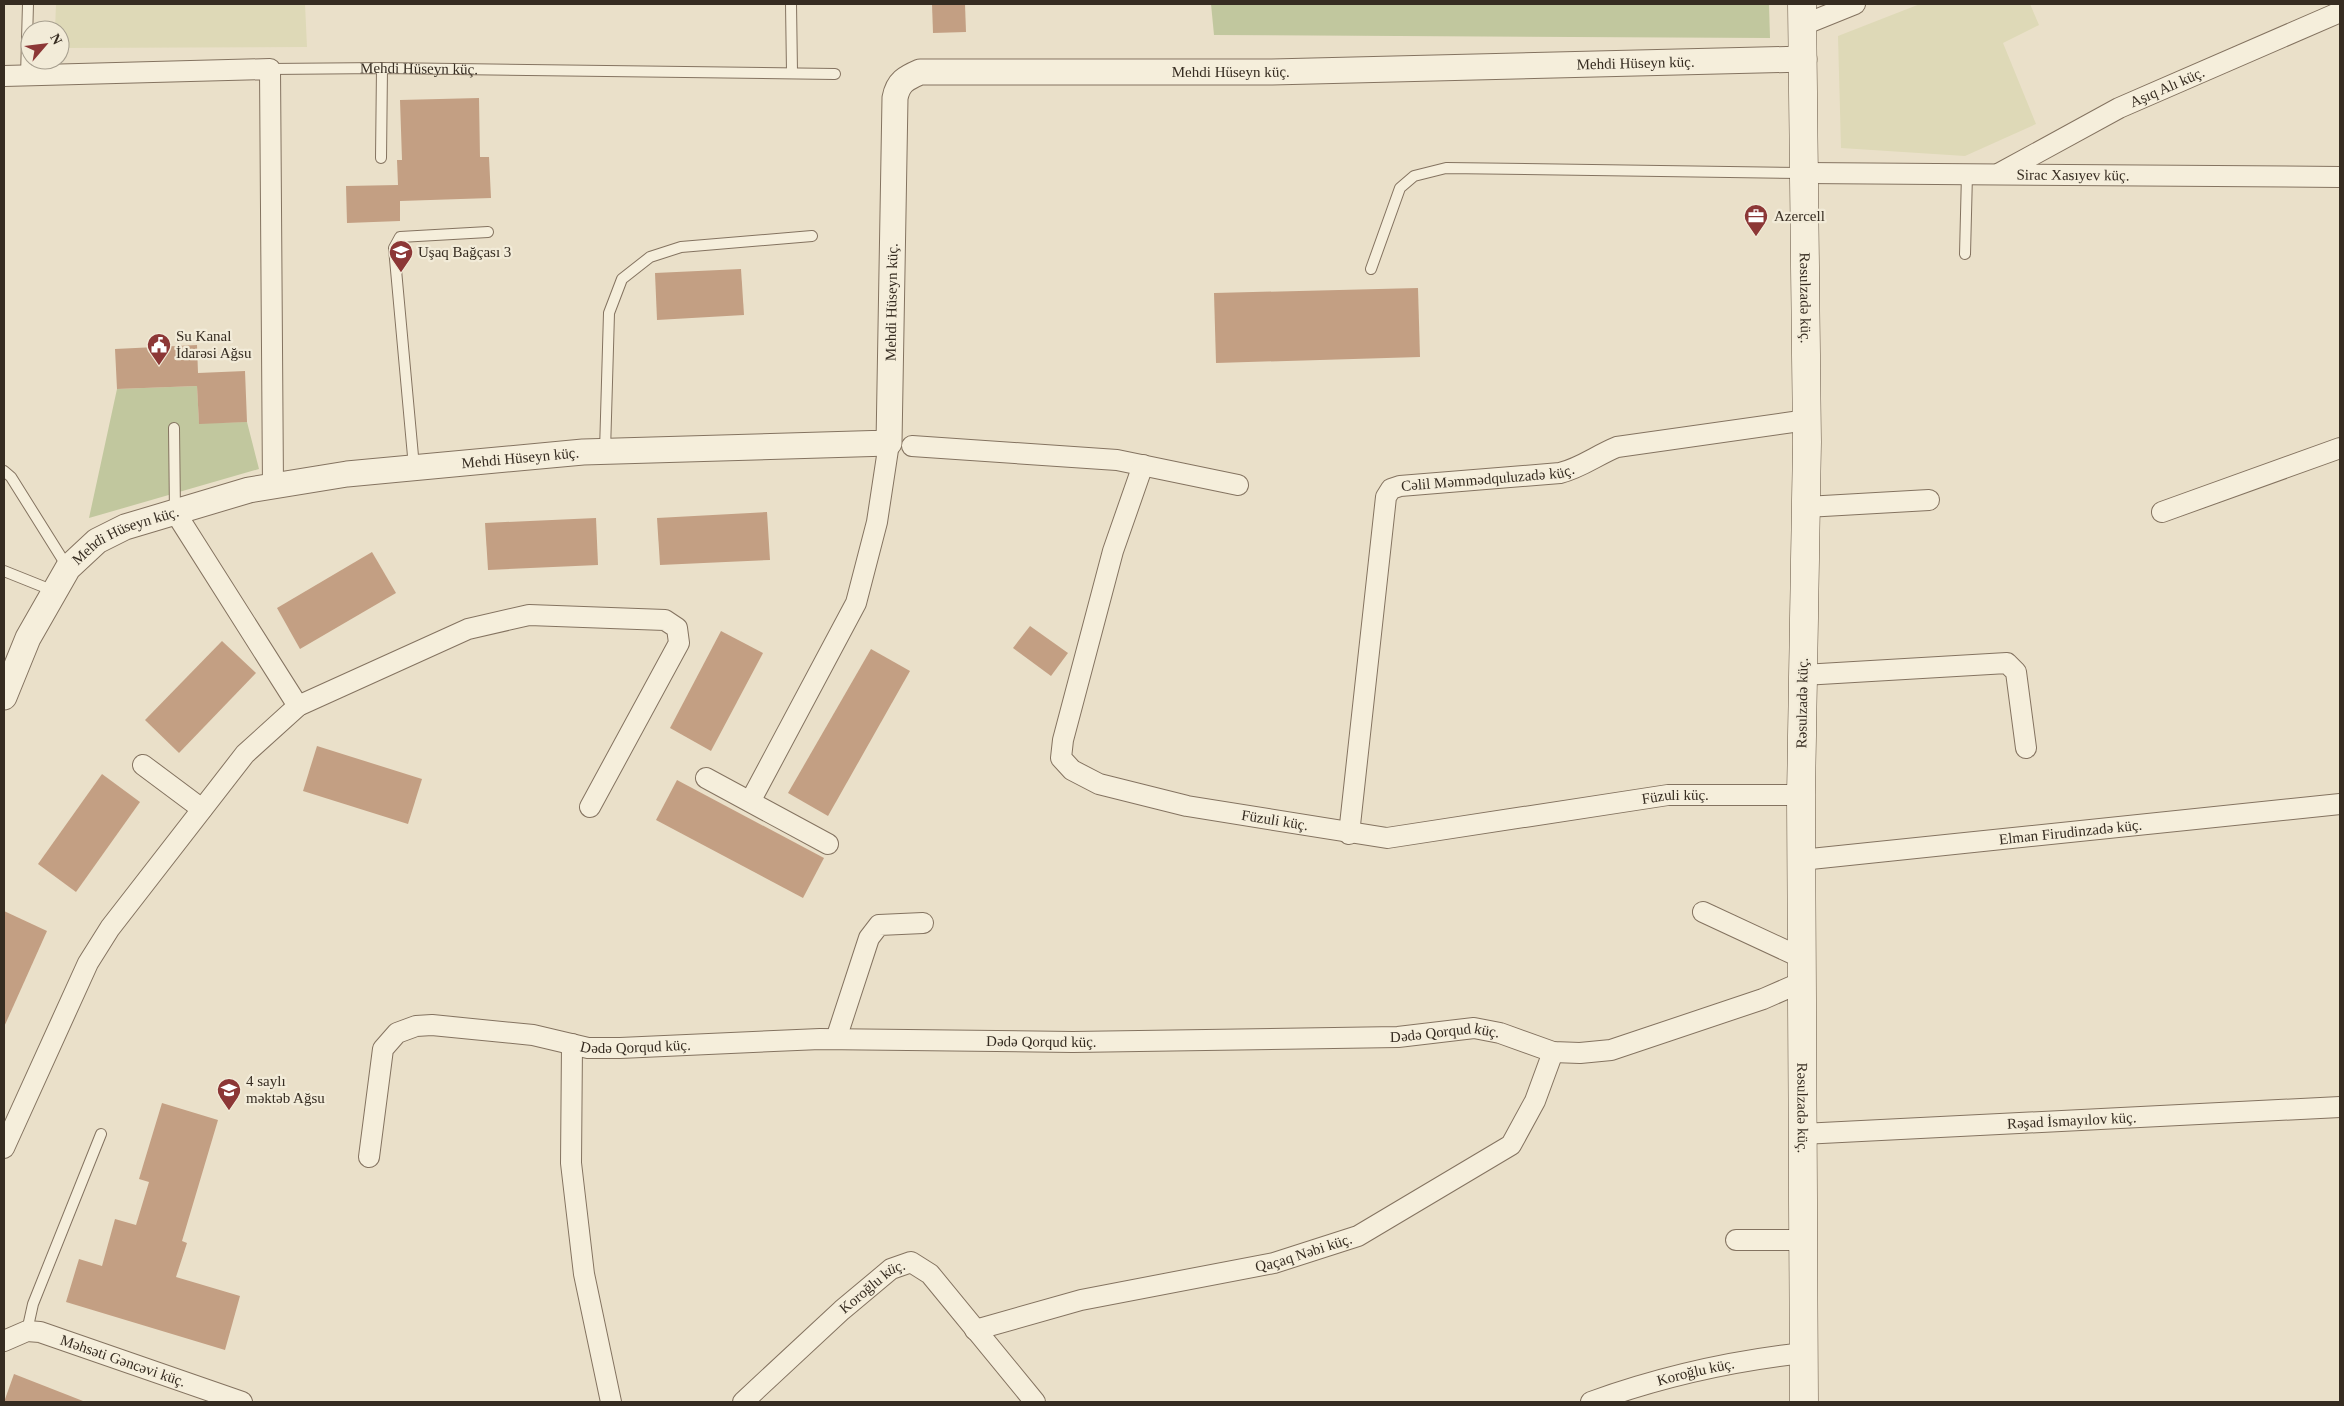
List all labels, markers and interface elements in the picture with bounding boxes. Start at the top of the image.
north arrow [20,20,70,70]
text: N [47,31,65,47]
street label: Mehdi Hüseyn küç. [1576,54,1695,73]
street label: Mehdi Hüseyn küç. [360,60,478,77]
street label: Mehdi Hüseyn küç. [1172,64,1290,80]
street label: Aşıq Alı küç. [2127,64,2207,110]
street label: Sirac Xasıyev küç. [2016,167,2130,183]
office icon: Azercell [1743,203,1769,237]
place label: Azercell [1774,208,1825,224]
school or university icon: Uşaq Bağçası 3 [388,239,414,273]
street label: Mehdi Hüseyn küç. [882,243,900,361]
place label: Uşaq Bağçası 3 [418,244,511,260]
street label: Rəsulzadə küç. [1797,252,1814,344]
place label: Su Kanal İdarəsi Ağsu [176,328,252,361]
public building icon: Su Kanal İdarəsi Ağsu [146,332,172,366]
street label: Mehdi Hüseyn küç. [461,444,580,471]
street label: Cəlil Məmmədquluzadə küç. [1400,461,1577,494]
street label: Mehdi Hüseyn küç. [69,503,181,568]
street label: Rəsulzadə küç. [1793,657,1811,749]
street label: Füzuli küç. [1640,787,1709,807]
street label: Füzuli küç. [1240,807,1309,833]
street label: Elman Firudinzadə küç. [1998,817,2143,847]
street label: Dədə Qorqud küç. [1390,1020,1501,1045]
street label: Dədə Qorqud küç. [986,1033,1097,1050]
street label: Dədə Qorqud küç. [579,1037,691,1057]
street label: Rəsulzadə küç. [1794,1062,1811,1153]
place label: 4 saylı məktəb Ağsu [246,1073,325,1106]
school or university icon: 4 saylı məktəb Ağsu [216,1077,242,1111]
street label: Rəşad İsmayılov küç. [2007,1109,2137,1132]
street label: Qaçaq Nəbi küç. [1254,1230,1354,1274]
street label: Koroğlu küç. [836,1257,907,1317]
street label: Məhsəti Gəncəvi küç. [58,1332,188,1390]
street label: Koroğlu küç. [1655,1355,1736,1389]

